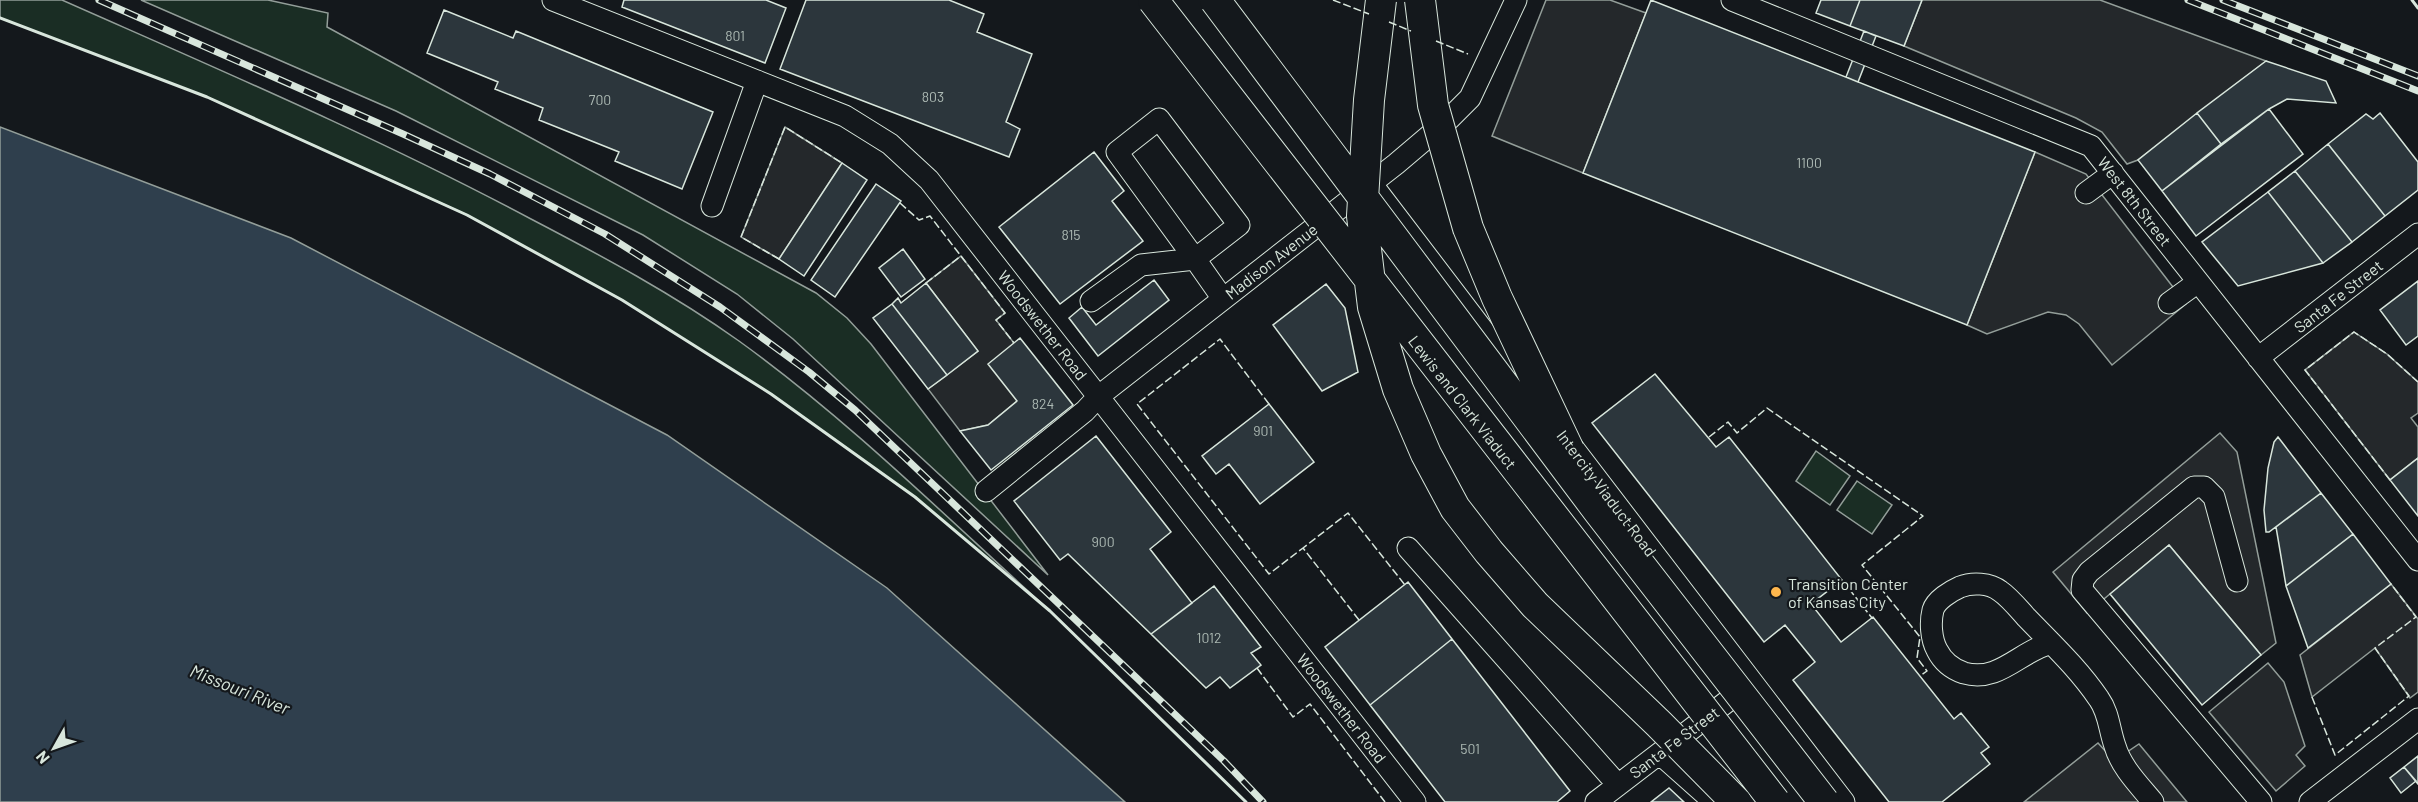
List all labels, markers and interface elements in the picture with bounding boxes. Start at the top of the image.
house number: 801 [725,27,745,44]
house number: 803 [922,88,944,105]
house number: 700 [589,91,611,108]
street label: West 8th Street [2094,153,2176,249]
house number: 1100 [1796,154,1822,171]
street label: Madison Avenue [1221,219,1321,303]
house number: 815 [1062,226,1081,243]
street label: Santa Fe Street [2290,256,2386,336]
street label: Woodswether Road [994,267,1092,383]
street label: Lewis and Clark Viaduct [1405,331,1521,473]
house number: 824 [1032,395,1054,412]
house number: 901 [1253,422,1273,439]
street label: Intercity Viaduct Road [1553,426,1661,560]
house number: 900 [1091,533,1115,550]
place label: Transition Center of Kansas City [1788,574,1908,611]
marker: Transition Center of Kansas City [1769,585,1783,599]
house number: 1012 [1197,629,1221,646]
street label: Woodswether Road [1293,650,1391,766]
water label: Missouri River [187,659,294,719]
street label: Santa Fe Street [1625,702,1723,782]
north arrow [24,718,84,778]
house number: 501 [1460,740,1480,757]
text: N [31,748,53,768]

